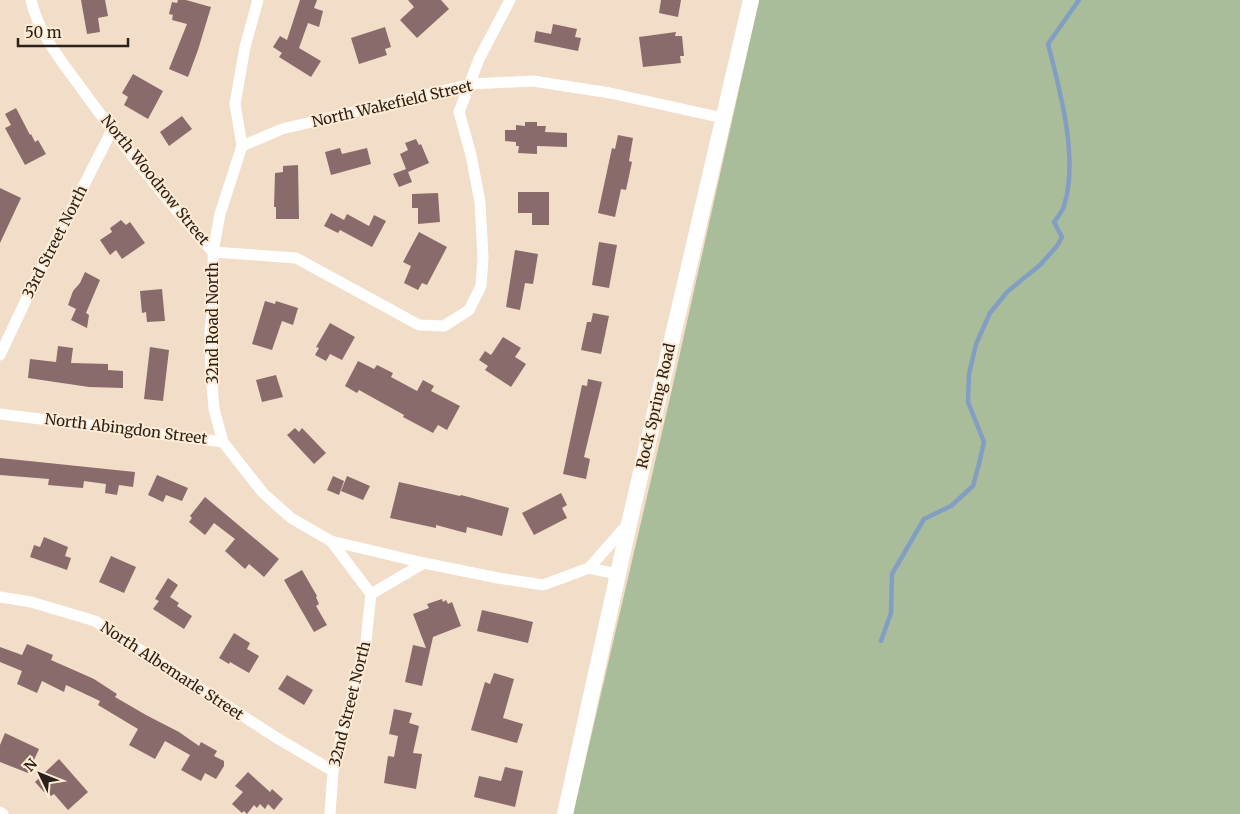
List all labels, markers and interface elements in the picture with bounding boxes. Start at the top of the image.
scale bar [18,15,128,47]
text: 50 m [25,23,62,42]
street label: North Wakefield Street [310,76,474,131]
street label: North Woodrow Street [97,111,214,249]
street label: 33rd Street North [18,182,91,301]
street label: 32nd Road North [203,262,222,384]
street label: Rock Spring Road [632,341,679,471]
street label: North Abingdon Street [44,409,208,448]
street label: North Albemarle Street [97,617,248,724]
street label: 32nd Street North [325,639,374,769]
north arrow [15,749,65,799]
text: N [20,755,41,775]

